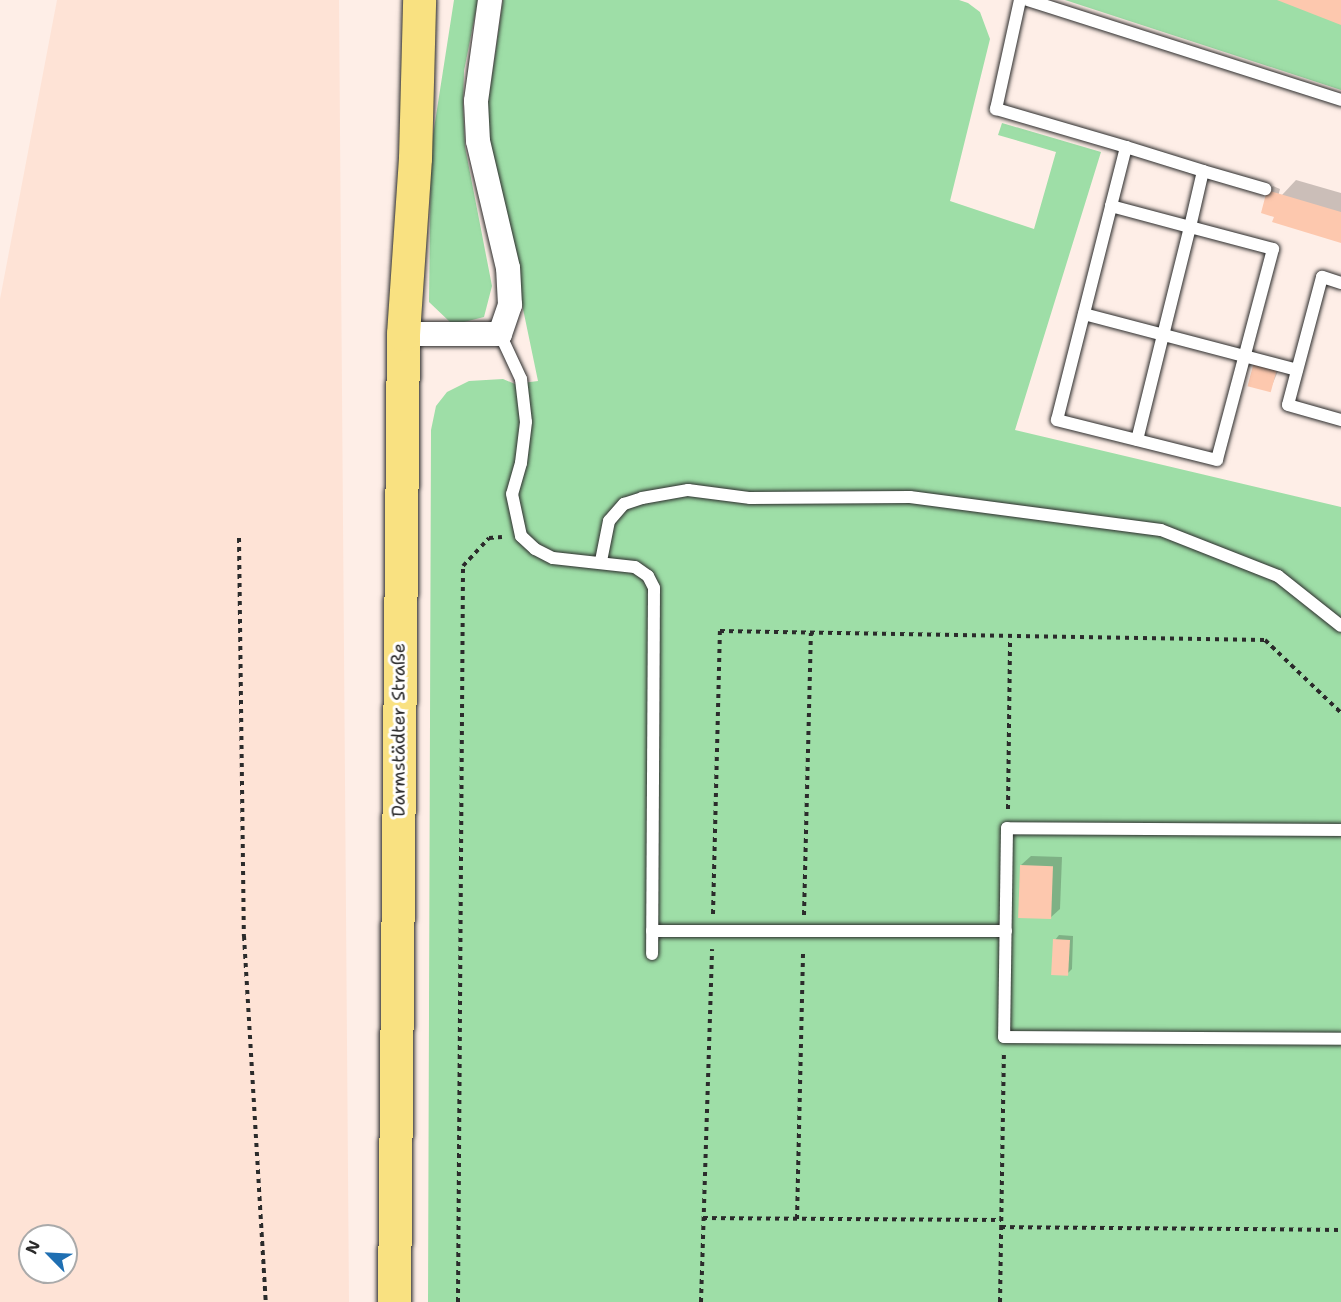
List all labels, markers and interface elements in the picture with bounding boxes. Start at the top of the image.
street label: Darmstädter Straße [388,643,410,817]
north arrow [18,1224,78,1284]
text: N [21,1237,45,1257]

